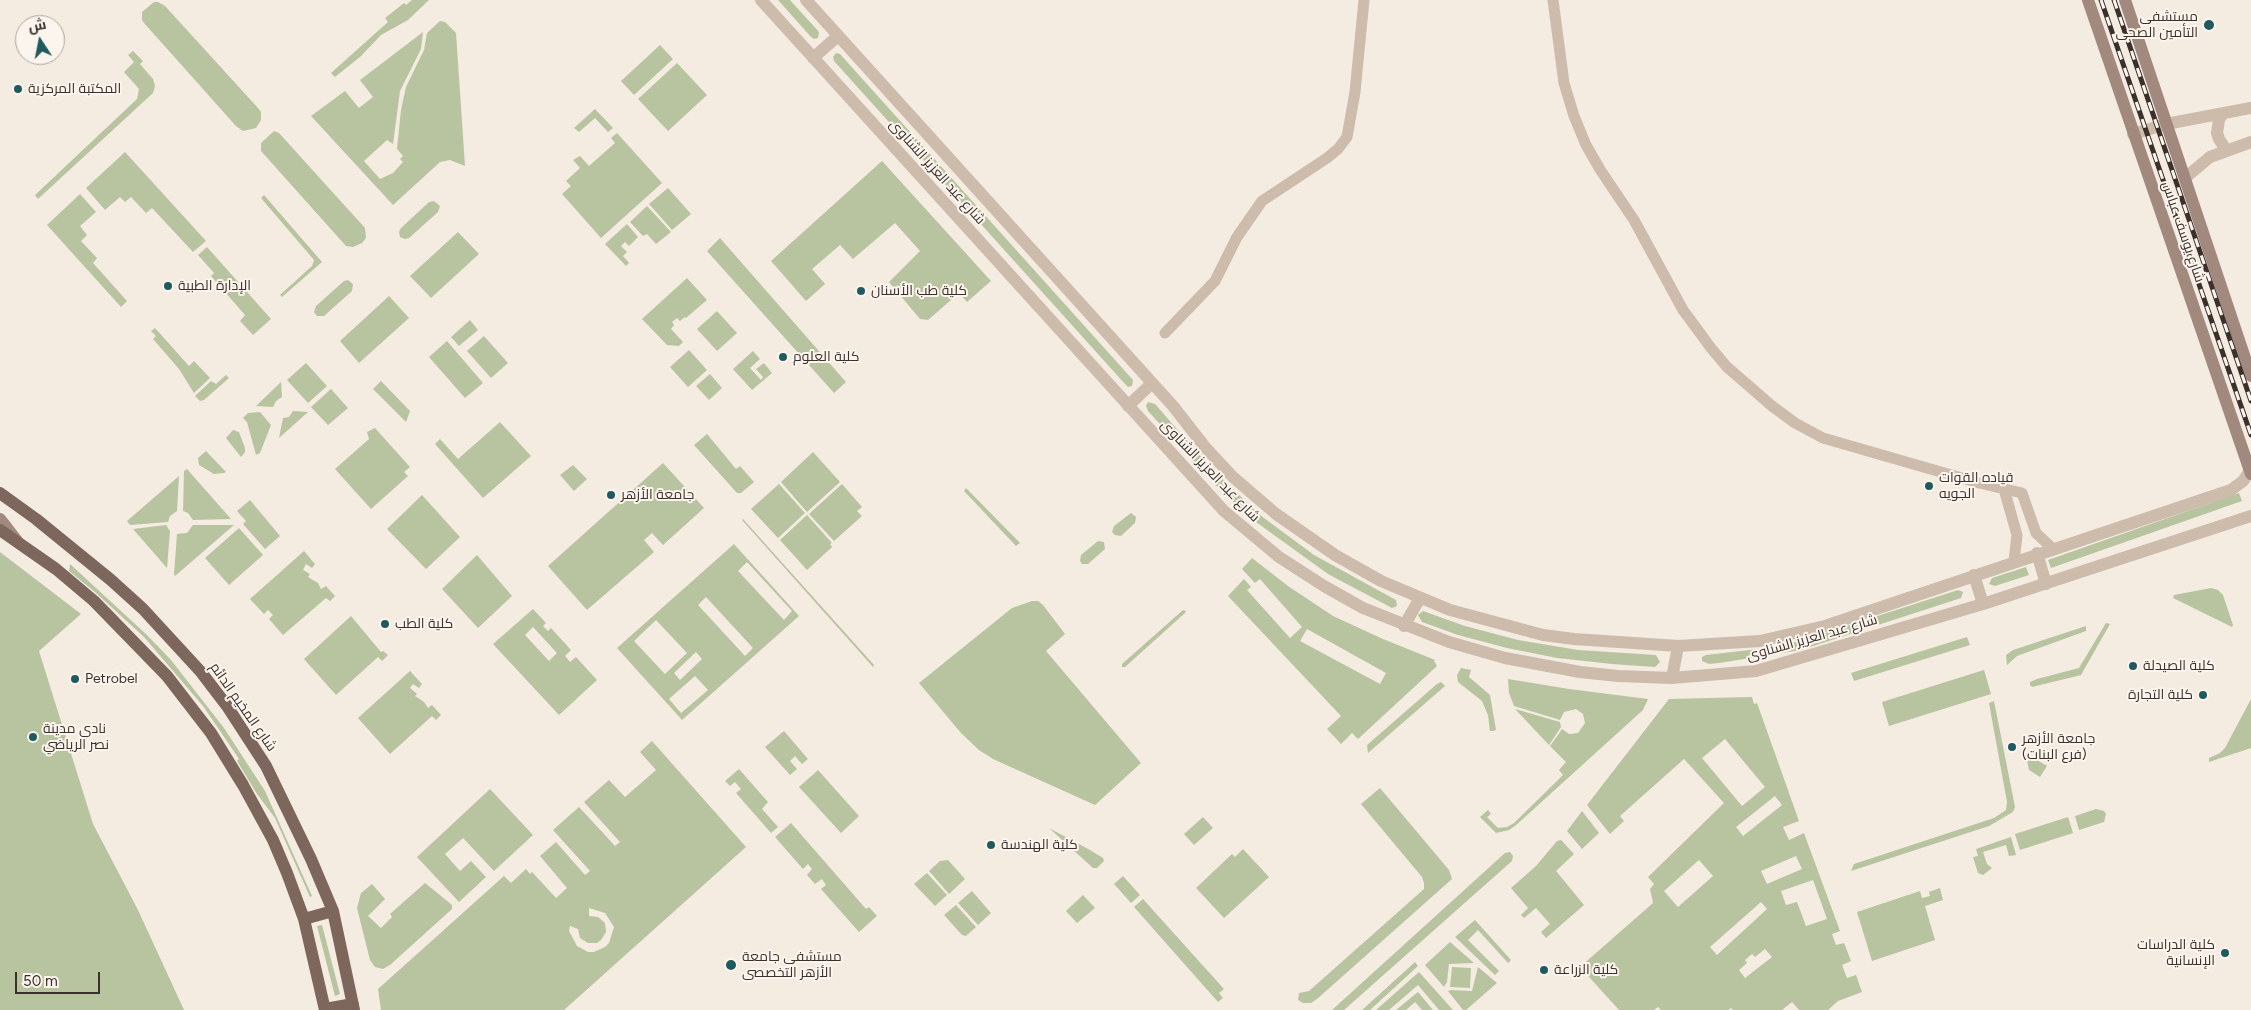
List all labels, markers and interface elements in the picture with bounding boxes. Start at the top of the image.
place label: مستشفى التأمين الصحى [2115,9,2198,41]
north arrow [15,15,65,65]
text: ش [27,16,48,36]
marker: مستشفى التأمين الصحى [2202,18,2216,32]
place label: المكتبة المركزية [28,81,121,97]
marker: المكتبة المركزية [12,83,24,95]
street label: شارع عبد العزيز الشناوى [886,116,988,228]
street label: شارع يوسف عباس [2158,179,2208,285]
place label: الإدارة الطبية [178,278,251,294]
marker: الإدارة الطبية [162,280,174,292]
place label: كلية طب الأسنان [871,283,967,299]
marker: كلية طب الأسنان [855,285,867,297]
place label: كلية العلوم [793,349,859,365]
marker: كلية العلوم [777,351,789,363]
street label: شارع عبد العزيز الشناوى [1157,417,1263,525]
place label: قياده القوات الجويه [1939,470,2014,502]
marker: قياده القوات الجويه [1923,480,1935,492]
place label: جامعة الأزهر [621,487,694,503]
marker: جامعة الأزهر [605,489,617,501]
street label: شارع عبد العزيز الشناوى [1745,611,1879,665]
place label: كلية الطب [395,616,453,632]
marker: كلية الطب [379,618,391,630]
place label: كلية الصيدلة [2143,658,2215,674]
street label: شارع المخيم الدائم [206,659,280,755]
marker: كلية الصيدلة [2127,660,2139,672]
place label: Petrobel [85,671,138,687]
marker: Petrobel [69,673,81,685]
place label: كلية التجارة [2128,687,2193,703]
marker: كلية التجارة [2197,689,2209,701]
place label: نادي مدينة نصر الرياضي [43,721,109,754]
marker: نادي مدينة نصر الرياضي [27,731,39,743]
place label: جامعة الأزهر (فرع البنات) [2022,731,2095,764]
marker: جامعة الأزهر (فرع البنات) [2006,741,2018,753]
place label: كلية الهندسة [1001,837,1078,853]
marker: كلية الهندسة [985,839,997,851]
place label: كلية الدراسات الإنسانية [2137,937,2215,970]
marker: كلية الدراسات الإنسانية [2219,947,2231,959]
place label: مستشفى جامعة الأزهر التخصصى [742,949,842,982]
marker: مستشفى جامعة الأزهر التخصصى [724,958,738,972]
scale bar [18,962,102,994]
place label: كلية الزراعة [1554,962,1618,978]
marker: كلية الزراعة [1538,964,1550,976]
text: 50 m [23,972,58,990]

